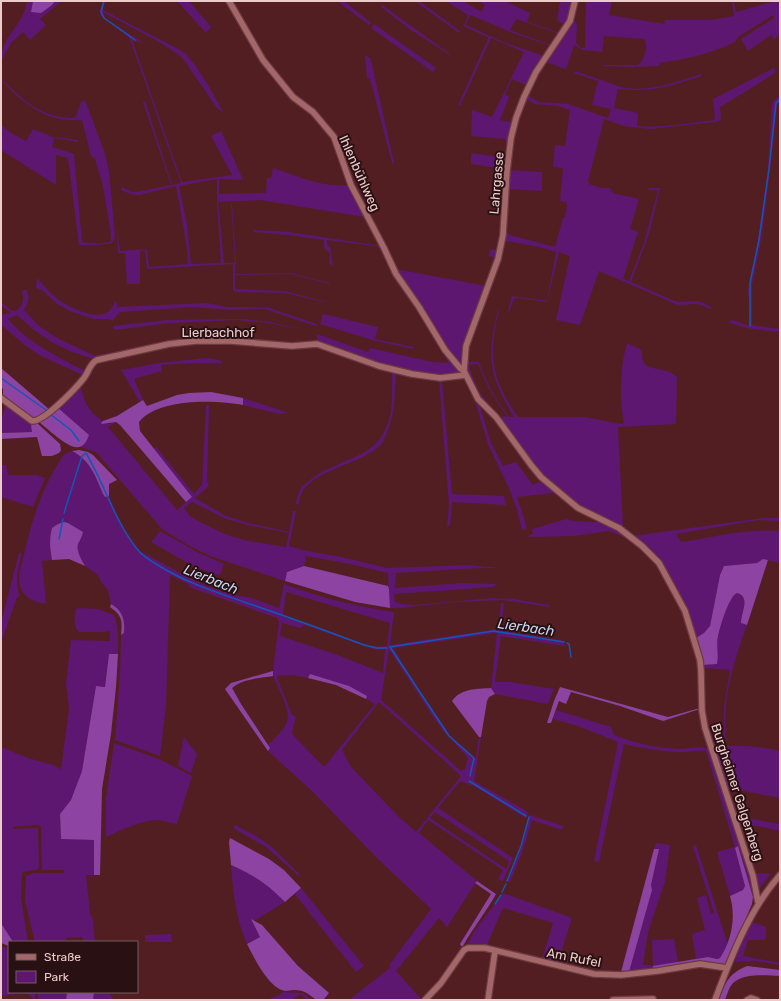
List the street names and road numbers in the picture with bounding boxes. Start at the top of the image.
street label: Ihlenbühlweg [335,133,383,214]
street label: Lahrgasse [486,151,508,215]
street label: Lierbachhof [182,325,255,340]
street label: Burgheimer Galgenberg [707,721,767,863]
street label: Am Rufel [545,945,602,970]

